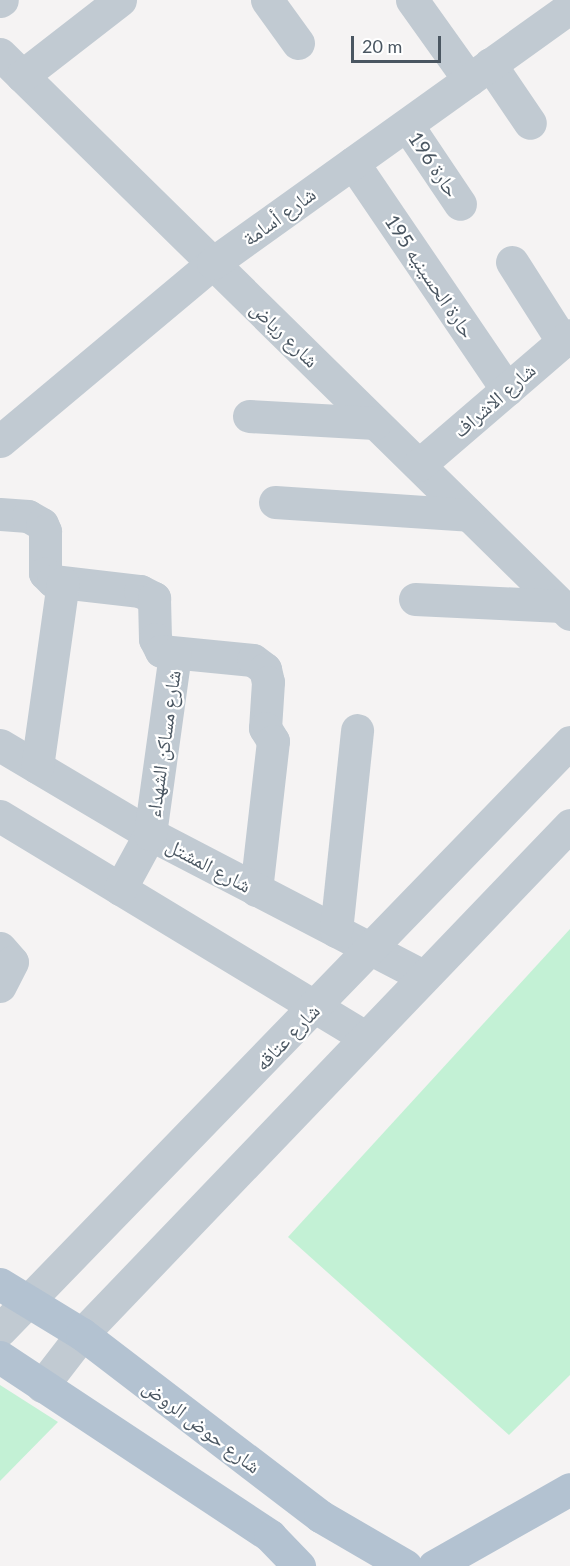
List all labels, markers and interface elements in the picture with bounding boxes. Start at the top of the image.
scale bar [354,24,444,62]
text: 20 m [362,35,402,57]
street label: حارة 196 [403,127,465,201]
street label: شارع أسامة [238,182,320,250]
street label: حارة الحسينيه 195 [380,210,480,342]
street label: شارع رياض [246,296,324,372]
street label: شارع الاشراف [448,358,540,442]
street label: شارع مساكن الشهداء [141,669,185,819]
street label: شارع المشتل [162,833,256,897]
street label: شارع عتاقه [250,999,324,1075]
street label: شارع حوض الروض [139,1374,265,1478]

